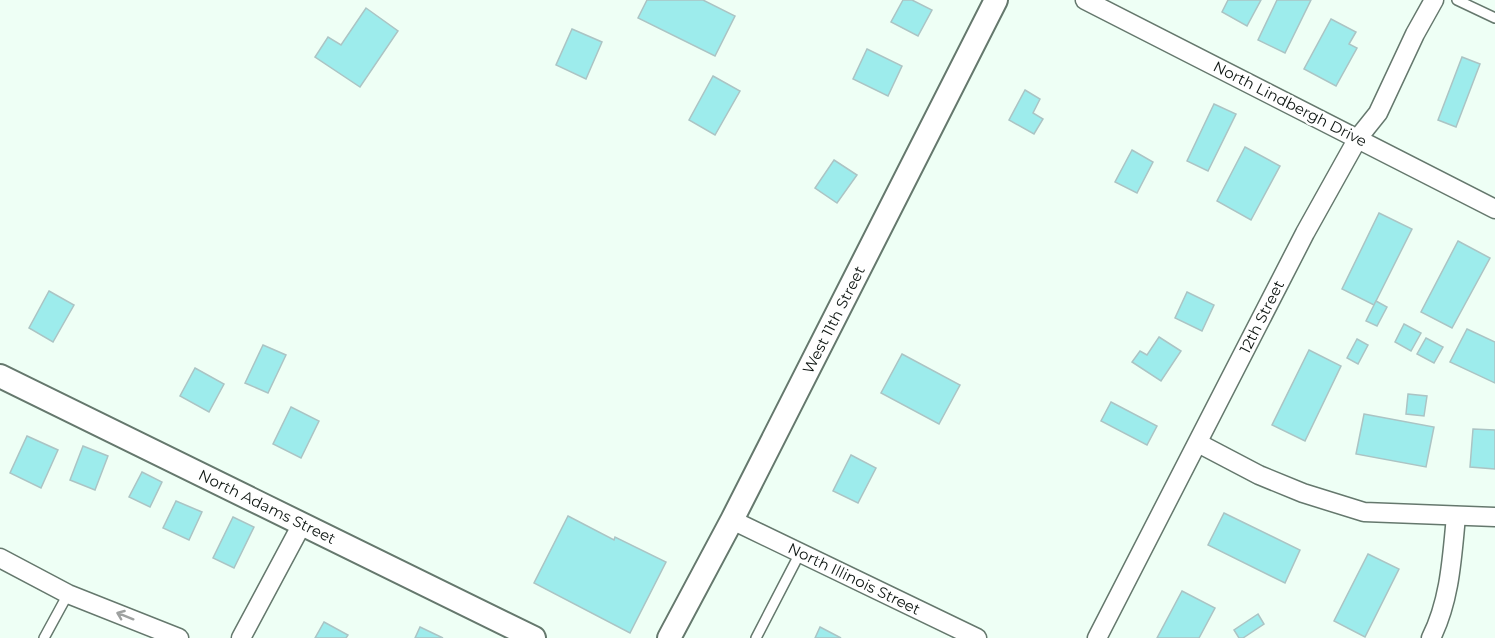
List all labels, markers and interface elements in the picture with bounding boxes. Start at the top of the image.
street label: North Lindbergh Drive [1210,57,1370,151]
street label: West 11th Street [798,263,869,377]
street label: 12th Street [1235,277,1288,356]
street label: North Adams Street [196,465,339,548]
street label: North Illinois Street [785,538,923,619]
one-way arrow [116,610,135,621]

